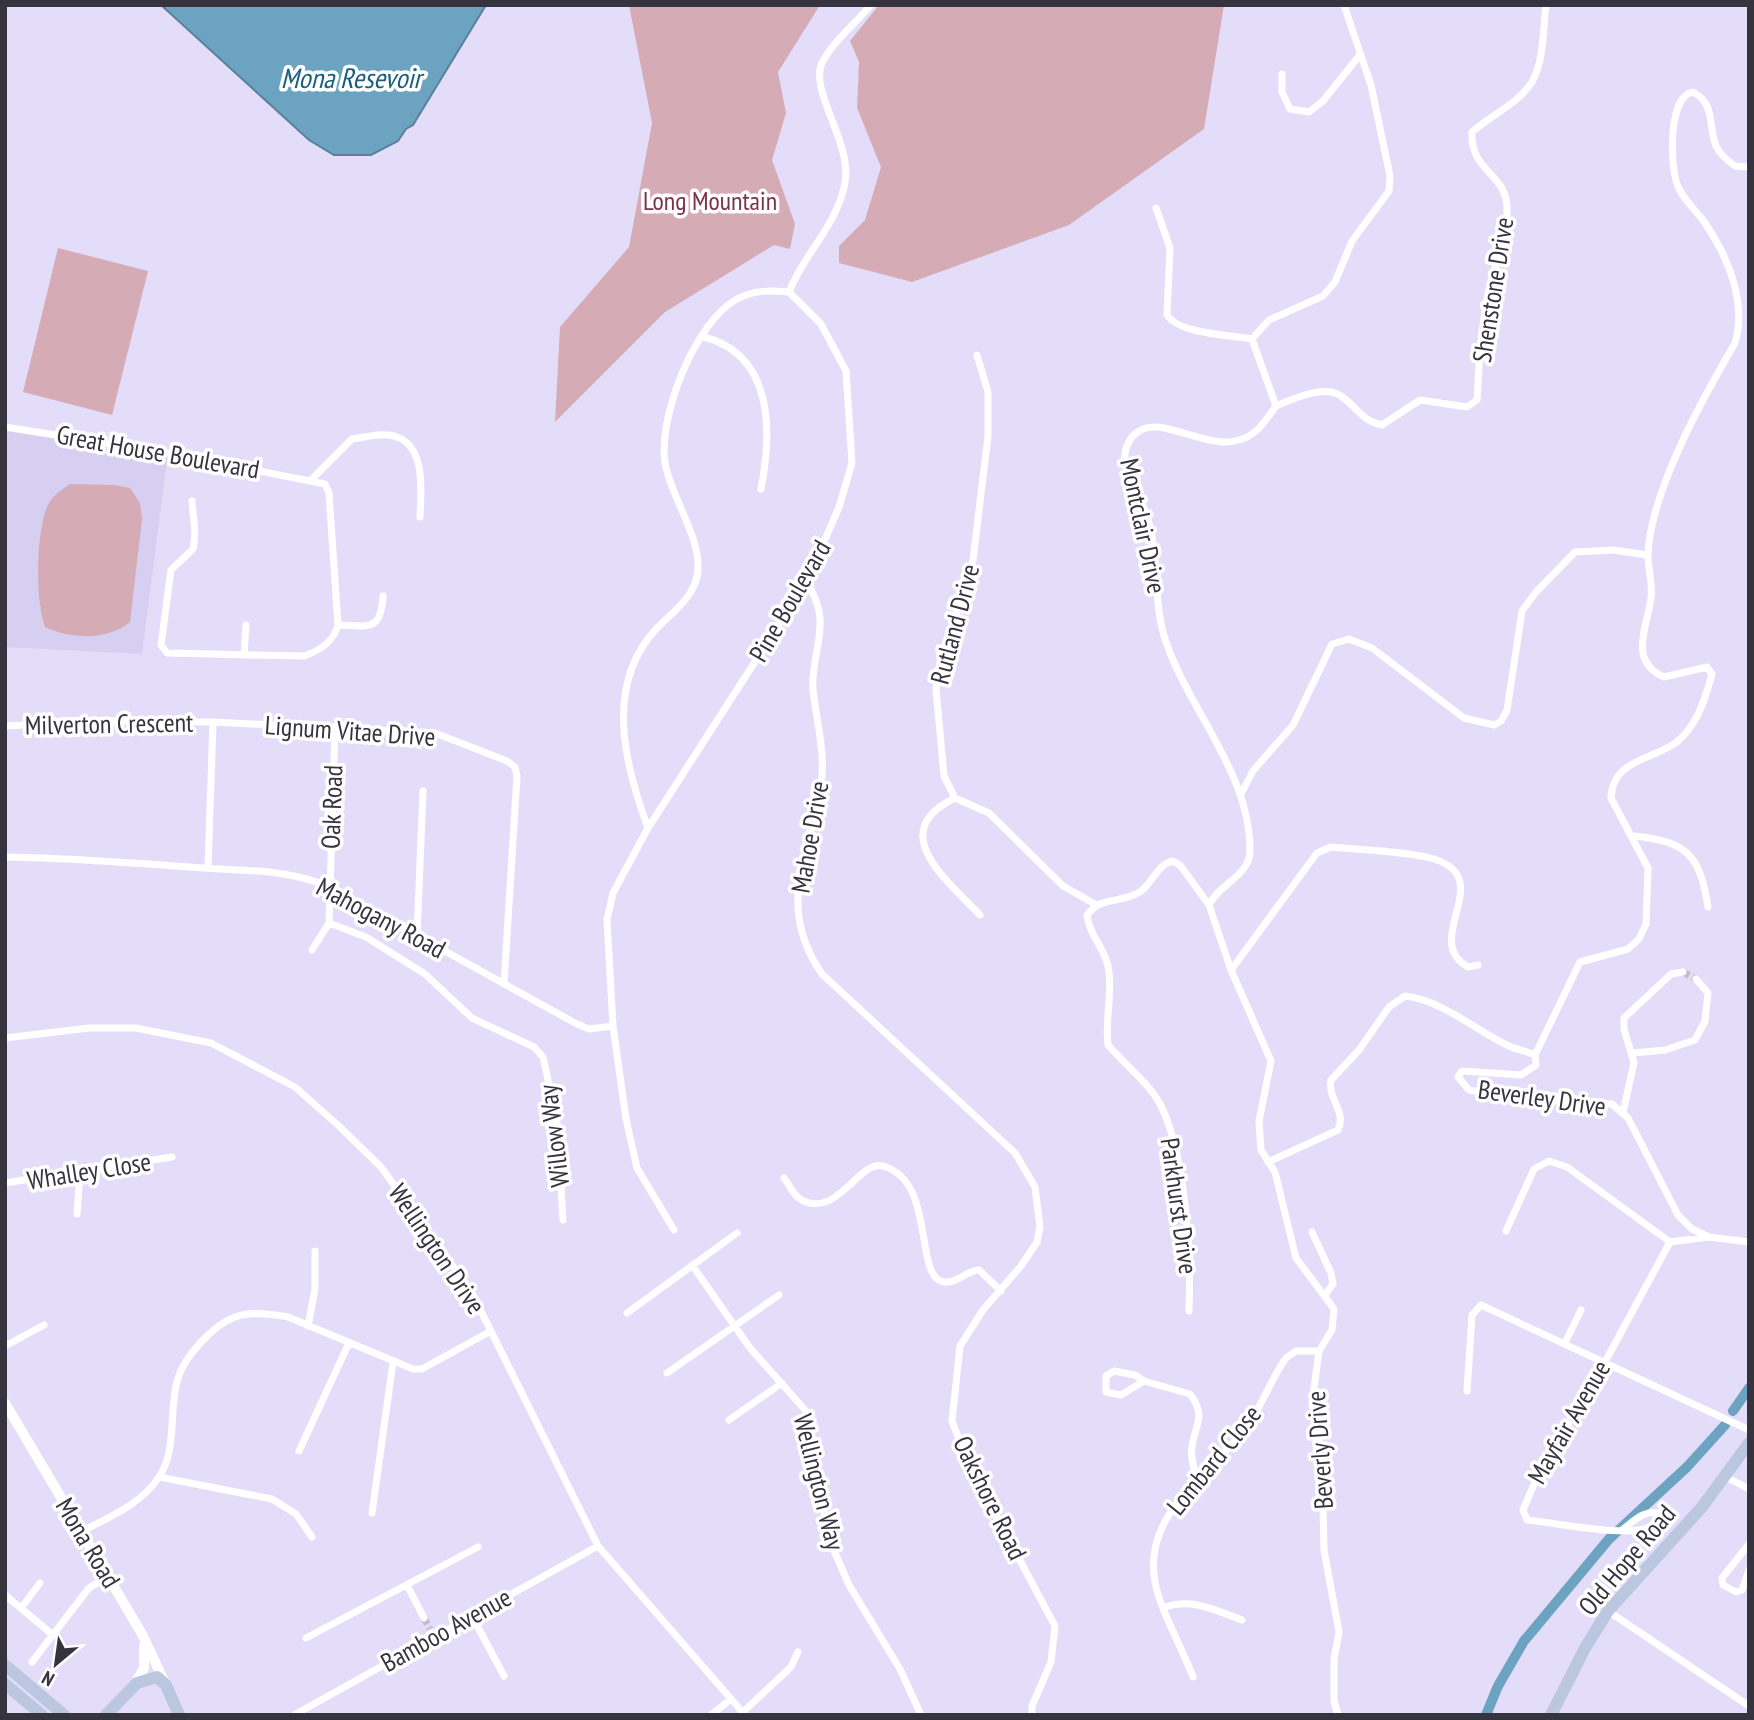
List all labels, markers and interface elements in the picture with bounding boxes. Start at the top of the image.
water label: Mona Resevoir [281,59,426,96]
park label: Long Mountain [643,184,777,217]
street label: Shenstone Drive [1465,215,1520,365]
street label: Great House Boulevard [54,417,262,486]
street label: Montclair Drive [1113,455,1174,597]
street label: Pine Boulevard [742,534,838,667]
street label: Rutland Drive [923,560,986,687]
street label: Milverton Crescent [25,706,193,741]
street label: Lignum Vitae Drive [264,708,436,753]
street label: Oak Road [314,764,349,850]
street label: Mahoe Drive [783,778,836,895]
street label: Mahogany Road [311,870,451,965]
street label: Beverley Drive [1476,1072,1608,1123]
street label: Willow Way [531,1083,576,1189]
street label: Parkhurst Drive [1154,1136,1205,1276]
street label: Whalley Close [25,1144,153,1197]
street label: Wellington Drive [382,1177,493,1320]
street label: Mayfair Avenue [1520,1354,1617,1489]
street label: Beverly Drive [1299,1390,1340,1510]
street label: Lombard Close [1159,1398,1268,1521]
street label: Wellington Way [787,1410,852,1554]
street label: Oakshore Road [946,1430,1035,1565]
street label: Mona Road [49,1492,128,1594]
street label: Old Hope Road [1571,1498,1682,1622]
street label: Bamboo Avenue [375,1580,517,1679]
north arrow [21,1629,91,1699]
text: N [37,1666,58,1692]

